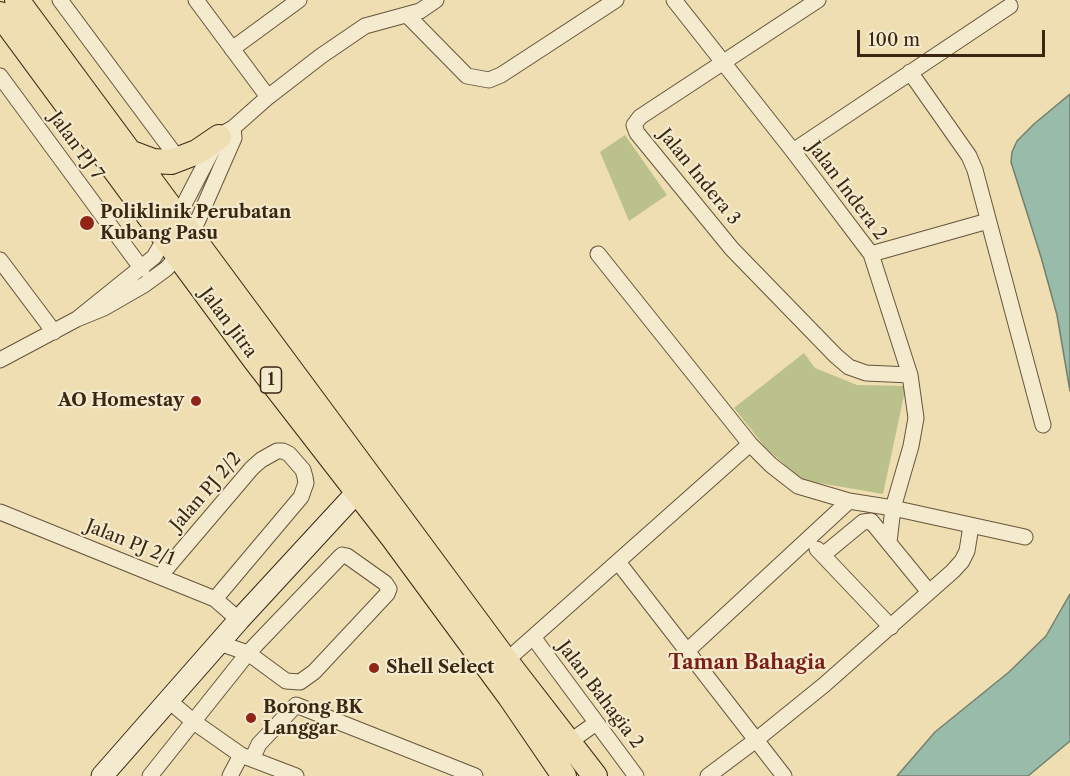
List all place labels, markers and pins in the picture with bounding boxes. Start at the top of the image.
place label: Poliklinik Perubatan Kubang Pasu [100,202,291,244]
marker: Poliklinik Perubatan Kubang Pasu [78,214,96,232]
place label: AO Homestay [58,390,184,412]
marker: AO Homestay [189,394,203,408]
place label: Shell Select [386,657,494,679]
marker: Shell Select [367,661,381,675]
place label: Borong BK Langgar [263,697,363,740]
marker: Borong BK Langgar [244,711,258,725]

